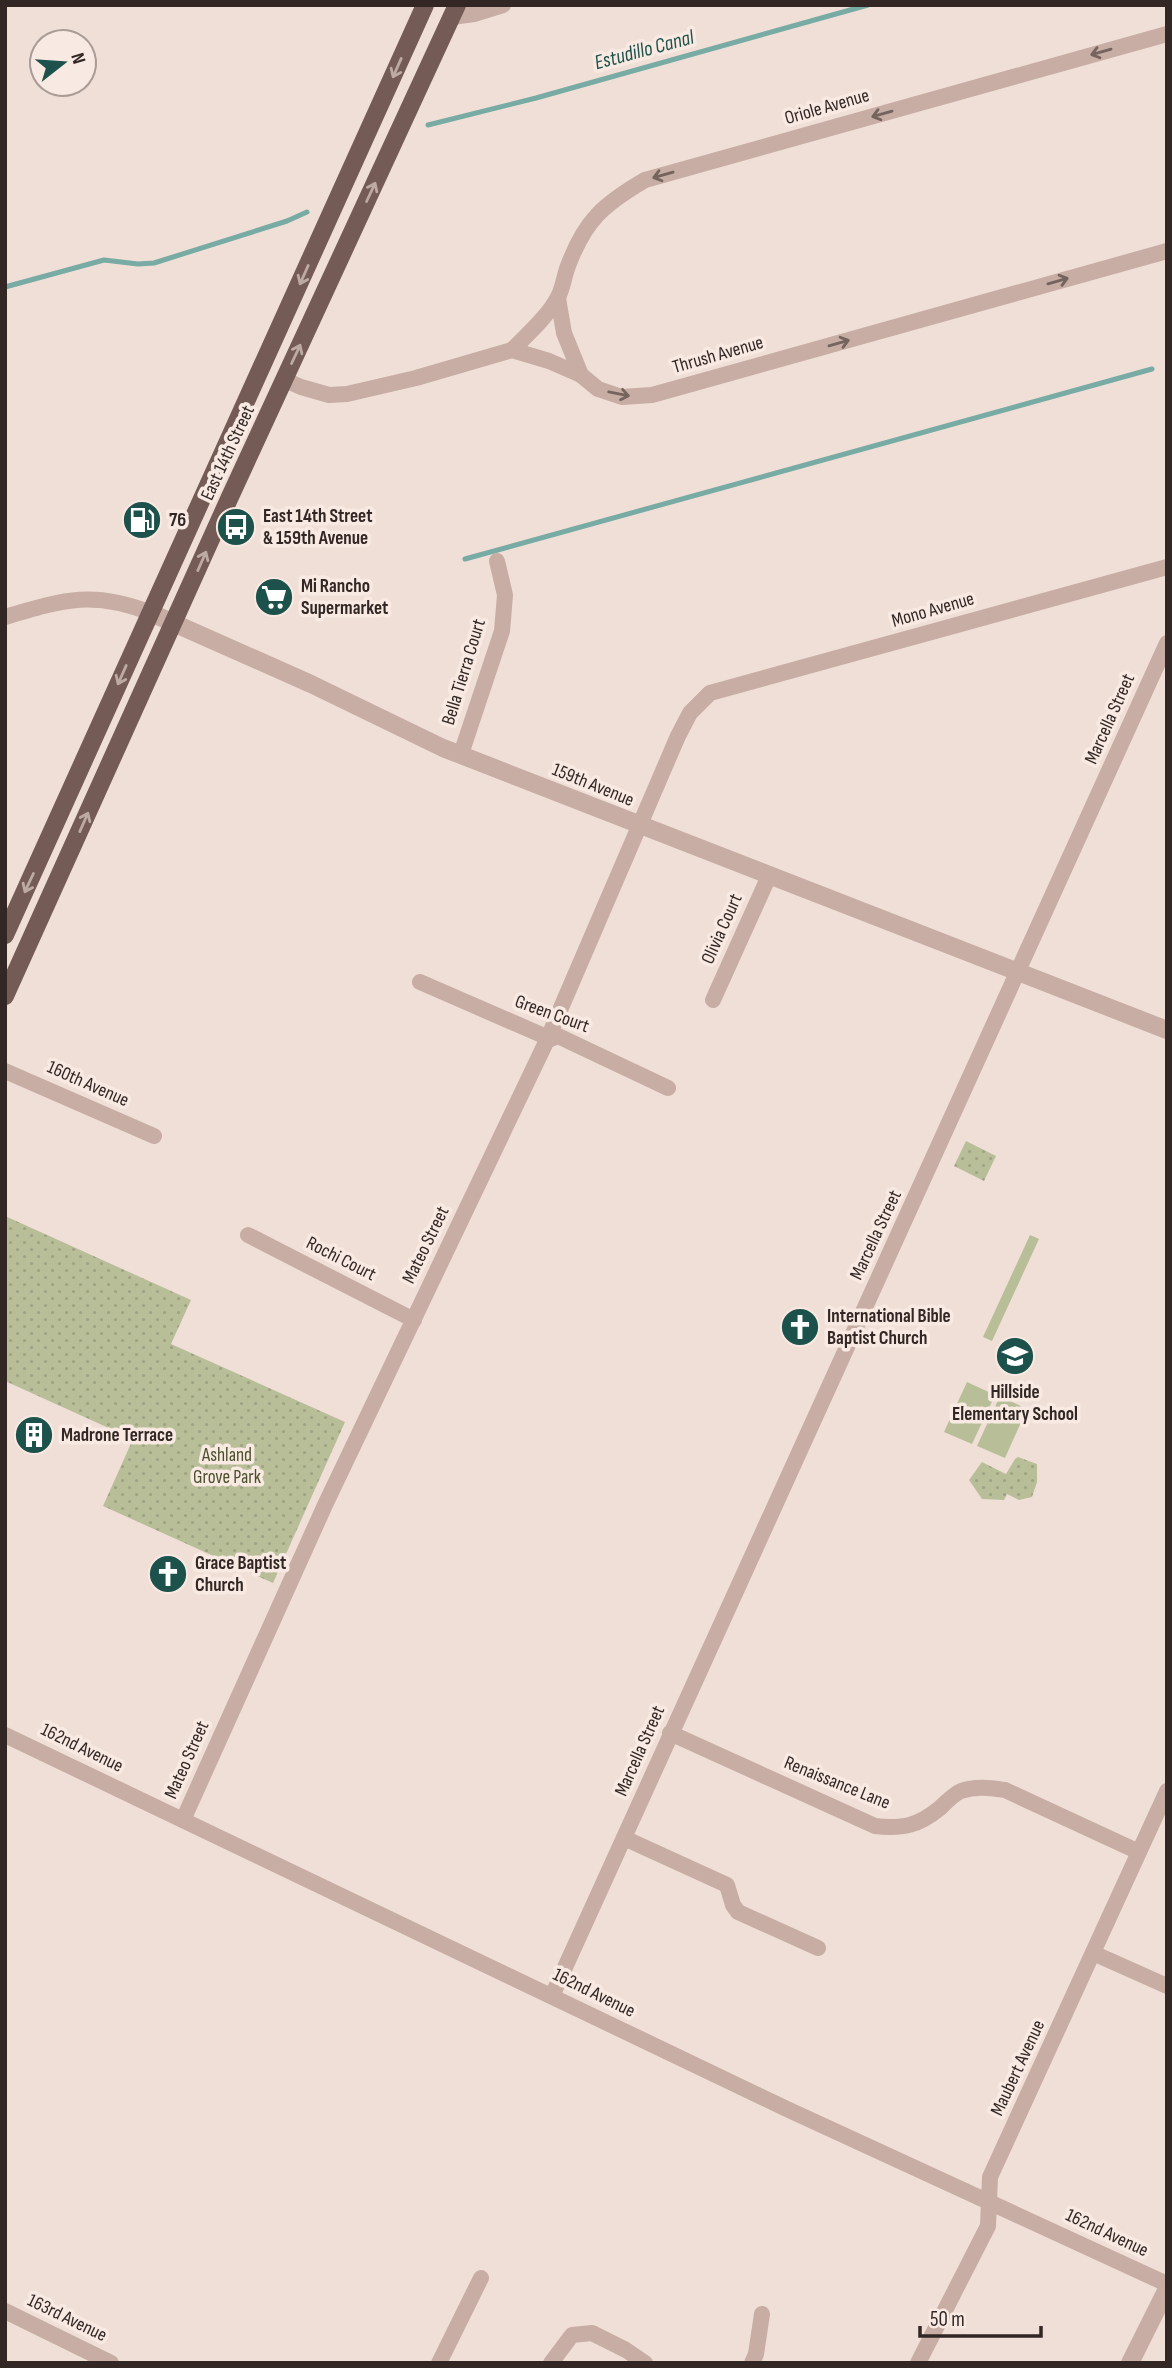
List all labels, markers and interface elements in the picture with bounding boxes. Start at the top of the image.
water label: Estudillo Canal [591,24,698,75]
north arrow [28,28,98,98]
one-way arrow [1090,46,1113,59]
text: N [65,50,90,67]
one-way arrow [390,56,403,78]
street label: Oriole Avenue [782,84,872,130]
one-way arrow [871,108,893,121]
one-way arrow [652,170,674,183]
one-way arrow [365,182,378,203]
one-way arrow [297,264,310,285]
one-way arrow [1046,274,1068,287]
street label: Thrush Avenue [670,331,766,379]
one-way arrow [827,336,849,349]
one-way arrow [290,344,303,365]
one-way arrow [607,388,629,401]
street label: East 14th Street [196,402,260,504]
fuel station icon: 76 [121,499,163,541]
place label: East 14th Street & 159th Avenue [263,505,372,550]
bus stop icon: East 14th Street & 159th Avenue [215,506,257,548]
place label: 76 [169,509,186,532]
one-way arrow [196,551,209,572]
place label: Mi Rancho Supermarket [301,575,388,620]
supermarket icon: Mi Rancho Supermarket [253,576,295,618]
street label: Mono Avenue [889,587,977,633]
street label: Bella Tierra Court [437,616,491,728]
one-way arrow [115,664,128,685]
street label: Marcella Street [1080,670,1140,768]
street label: 159th Avenue [549,758,637,812]
one-way arrow [78,812,91,833]
one-way arrow [22,872,35,893]
street label: Olivia Court [696,890,748,968]
street label: Green Court [512,990,593,1038]
street label: 160th Avenue [44,1056,132,1112]
street label: Marcella Street [845,1186,907,1284]
street label: Mateo Street [397,1203,455,1287]
street label: Rochi Court [302,1232,380,1286]
place label: International Bible Baptist Church [827,1305,951,1350]
church icon: International Bible Baptist Church [779,1306,821,1348]
school or university icon: Hillside Elementary School [994,1335,1036,1377]
place label: Hillside Elementary School [952,1381,1078,1426]
building icon: Madrone Terrace [13,1414,55,1456]
place label: Madrone Terrace [61,1424,173,1447]
park label: Ashland Grove Park [193,1444,262,1489]
place label: Grace Baptist Church [195,1552,286,1597]
church icon: Grace Baptist Church [147,1553,189,1595]
street label: Marcella Street [610,1702,670,1800]
street label: Mateo Street [160,1717,214,1803]
street label: 162nd Avenue [37,1718,127,1778]
street label: Renaissance Lane [781,1751,893,1815]
street label: 162nd Avenue [549,1963,639,2023]
street label: Maubert Avenue [986,2016,1050,2120]
street label: 162nd Avenue [1062,2204,1152,2262]
street label: 163rd Avenue [24,2289,110,2347]
scale bar [920,2294,1041,2338]
text: 50 m [930,2307,965,2332]

